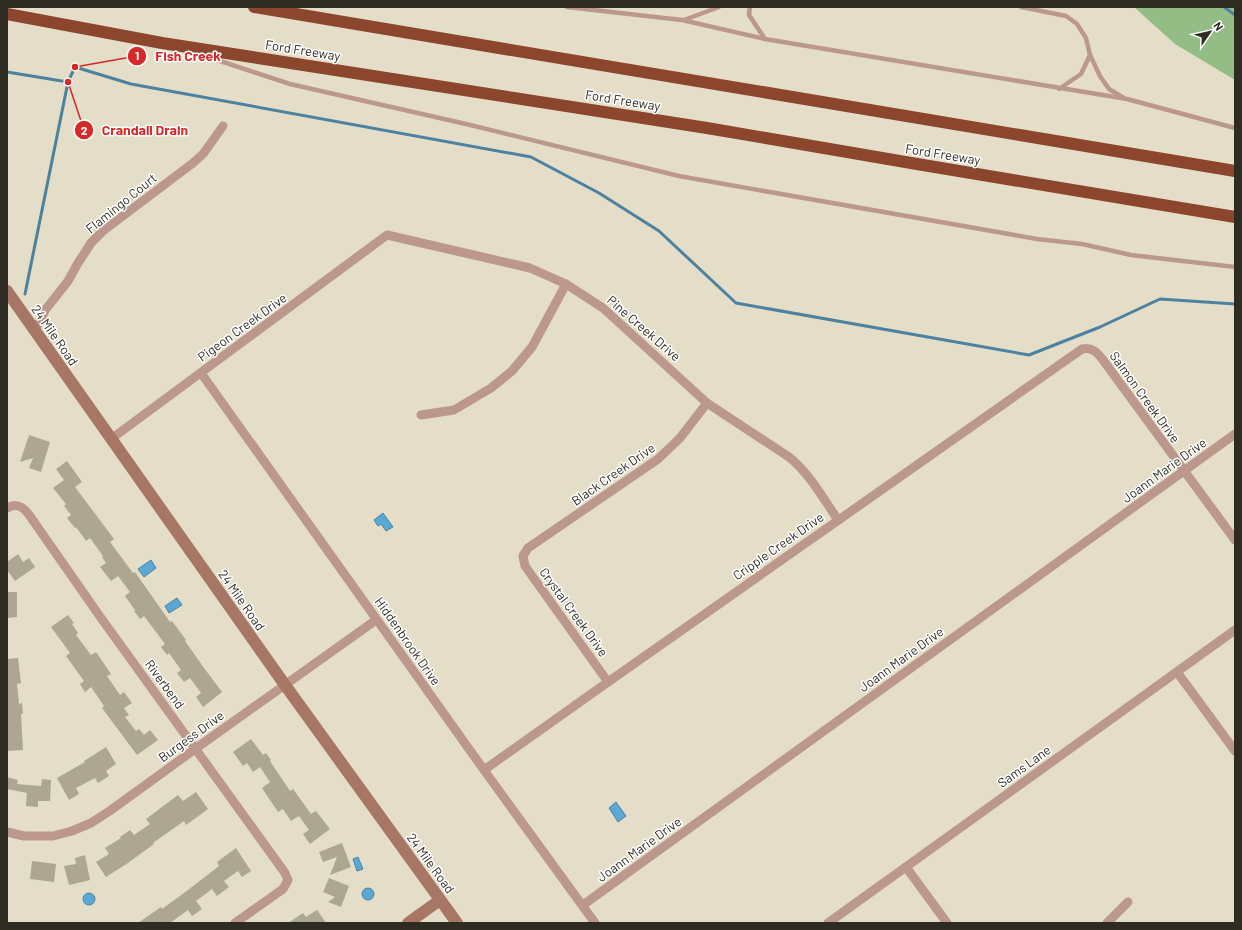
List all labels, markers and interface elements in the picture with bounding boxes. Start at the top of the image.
north arrow [1190,12,1230,52]
text: N [1211,19,1226,33]
street label: Ford Freeway [264,36,342,64]
callout: Fish Creek [127,43,229,69]
text: Fish Creek [155,47,221,64]
text: 1 [135,48,139,62]
street label: Ford Freeway [584,86,662,114]
callout: Crandall Drain [74,117,196,143]
text: Crandall Drain [102,121,188,138]
text: 2 [81,123,88,137]
street label: Ford Freeway [904,140,982,168]
street label: Flamingo Court [82,170,160,236]
street label: Pigeon Creek Drive [194,289,290,365]
street label: Pine Creek Drive [604,292,684,364]
street label: 24 Mile Road [28,301,82,369]
street label: Salmon Creek Drive [1106,348,1184,446]
street label: Joann Marie Drive [1119,434,1209,506]
street label: Black Creek Drive [568,439,658,509]
street label: Cripple Creek Drive [729,509,827,583]
street label: Crystal Creek Drive [536,564,612,660]
street label: 24 Mile Road [215,566,269,634]
street label: Hiddenbrook Drive [372,594,444,688]
street label: Joann Marie Drive [856,623,946,695]
street label: Riverbend [142,656,188,712]
street label: Burgess Drive [155,707,227,765]
street label: Sams Lane [994,741,1054,791]
street label: Joann Marie Drive [594,813,684,885]
street label: 24 Mile Road [404,830,458,896]

